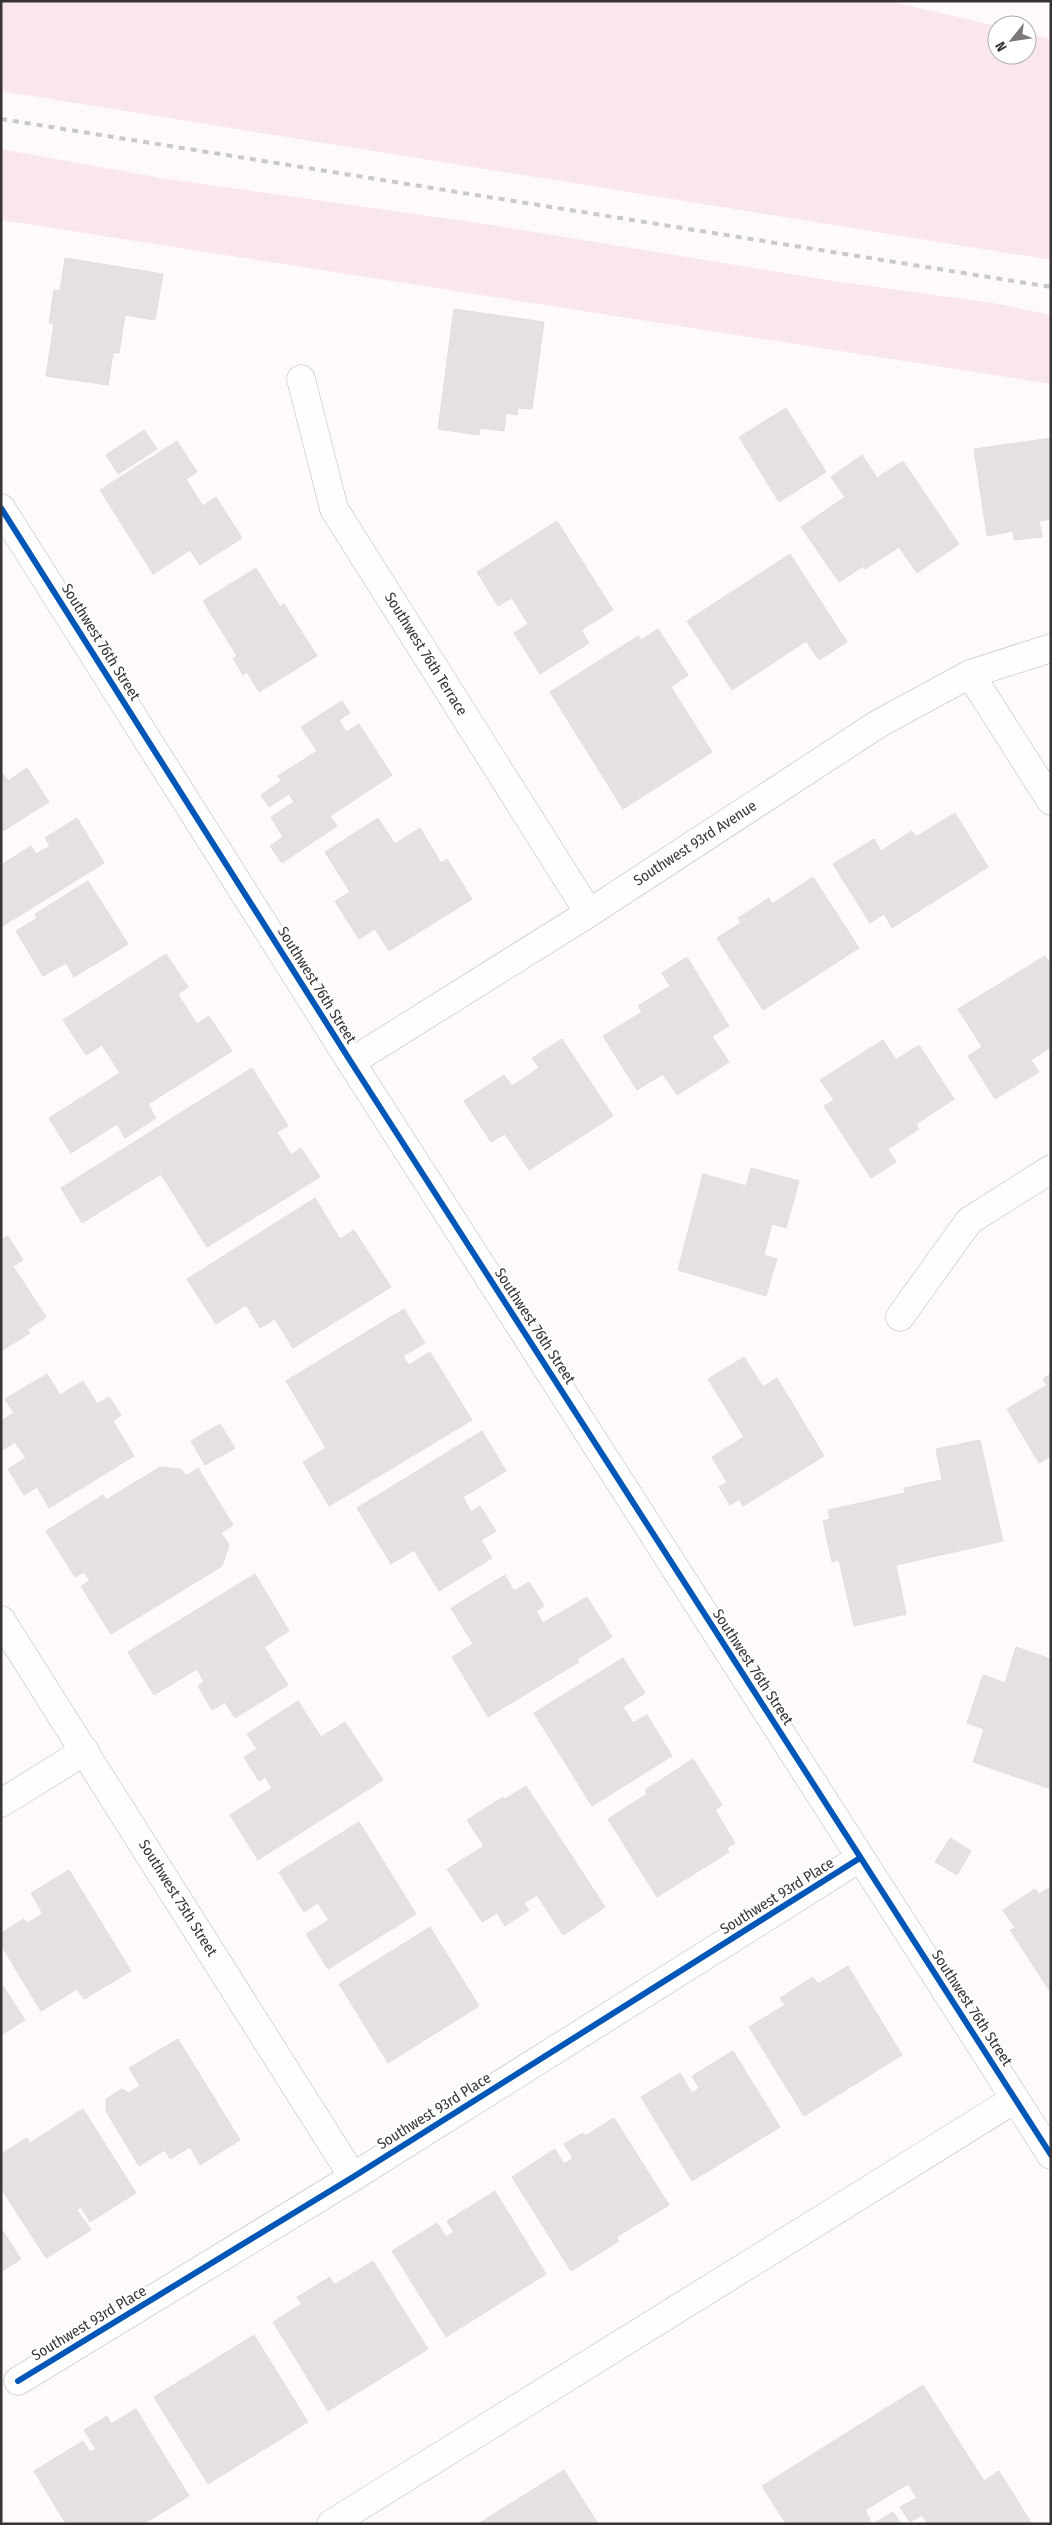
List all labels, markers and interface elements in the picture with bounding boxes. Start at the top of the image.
north arrow [987,15,1037,65]
text: N [992,38,1011,54]
street label: Southwest 76th Street [58,580,144,704]
street label: Southwest 76th Terrace [381,589,471,719]
street label: Southwest 93rd Avenue [630,796,760,890]
street label: Southwest 76th Street [274,923,360,1047]
street label: Southwest 76th Street [491,1265,579,1387]
street label: Southwest 76th Street [709,1606,797,1728]
street label: Southwest 75th Street [135,1836,221,1960]
street label: Southwest 93rd Place [717,1854,837,1938]
street label: Southwest 76th Street [928,1947,1016,2069]
street label: Southwest 93rd Place [374,2069,494,2153]
street label: Southwest 93rd Place [28,2282,150,2364]

